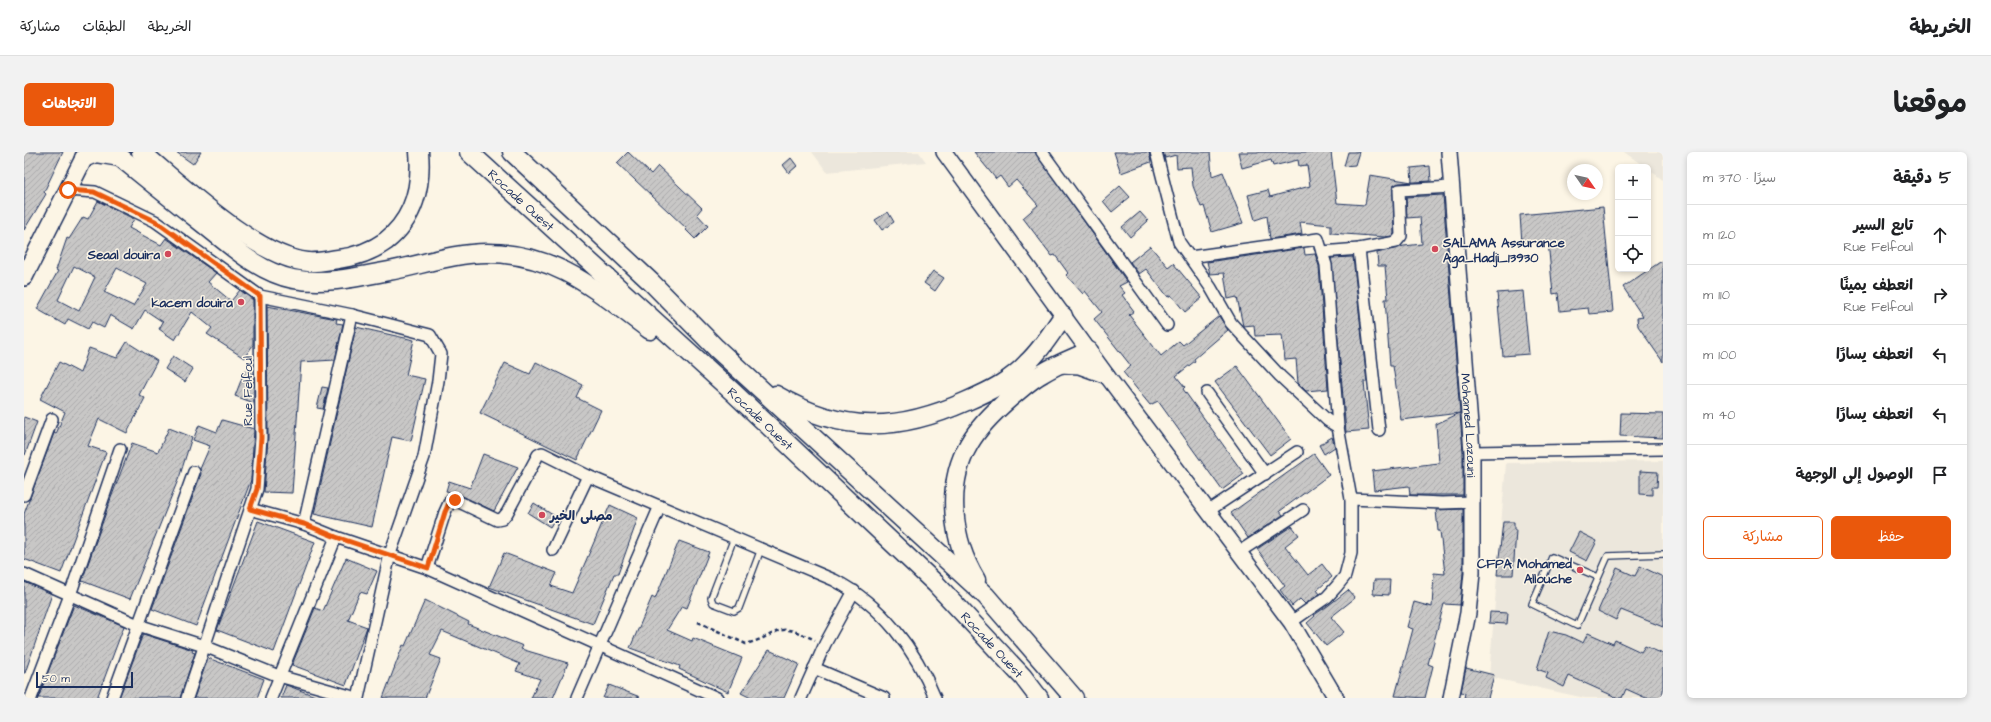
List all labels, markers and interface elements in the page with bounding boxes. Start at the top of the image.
text: الخريطة [1909,14,1971,41]
text: مشاركة [20,17,60,37]
text: الطبقات [82,17,126,37]
text: الخريطة [148,17,191,37]
button: الاتجاهات [24,83,114,126]
text: موقعنا [1893,84,1967,123]
north arrow [1567,164,1603,200]
map controls [1615,164,1651,272]
button: + [1615,164,1651,200]
street label: Rocade Ouest [484,165,559,236]
text: 5 دقيقة [1893,166,1951,190]
text: سيرًا · 370 m [1703,169,1776,187]
route start [59,181,77,199]
button: − [1615,200,1651,236]
text: تابع السير [1854,215,1913,236]
icon: ahead [1929,224,1951,246]
text: 120 m [1703,226,1736,244]
place label: SALAMA Assurance Aga_Hadji_13930 [1442,234,1565,269]
button: locate [1615,236,1651,272]
text: Rue Felfoul [1843,238,1913,256]
marker: SALAMA Assurance Aga_Hadji_13930 [1430,244,1440,254]
place label: Seaal douira [87,246,160,264]
marker: Seaal douira [163,249,173,259]
text: انعطف يمينًا [1840,275,1913,296]
icon: right [1929,284,1951,306]
text: 110 m [1703,286,1730,304]
place label: kacem douira [151,294,233,312]
marker: kacem douira [236,297,246,307]
text: Rue Felfoul [1843,298,1913,316]
text: انعطف يسارًا [1836,344,1913,365]
icon: left [1929,344,1951,366]
text: 100 m [1703,346,1736,364]
street label: Rue Felfoul [239,356,257,426]
street label: Mohamed Lazouni [1456,372,1480,477]
street label: Rocade Ouest [723,383,797,455]
text: انعطف يسارًا [1836,404,1913,425]
icon: left [1929,404,1951,426]
text: 40 m [1703,406,1735,424]
text: الوصول إلى الوجهة [1796,464,1913,485]
icon: arrive [1929,464,1951,486]
route end [446,491,464,509]
place label: مصلى الخير [549,507,613,525]
marker: مصلى الخير [537,510,547,520]
button: مشاركة [1703,516,1823,559]
button: حفظ [1831,516,1951,559]
place label: CFPA Mohamed Allouche [1477,555,1572,588]
marker: CFPA Mohamed Allouche [1575,565,1585,575]
street label: Rocade Ouest [956,608,1028,683]
scale bar [36,670,133,689]
text: 50 m [42,671,70,686]

